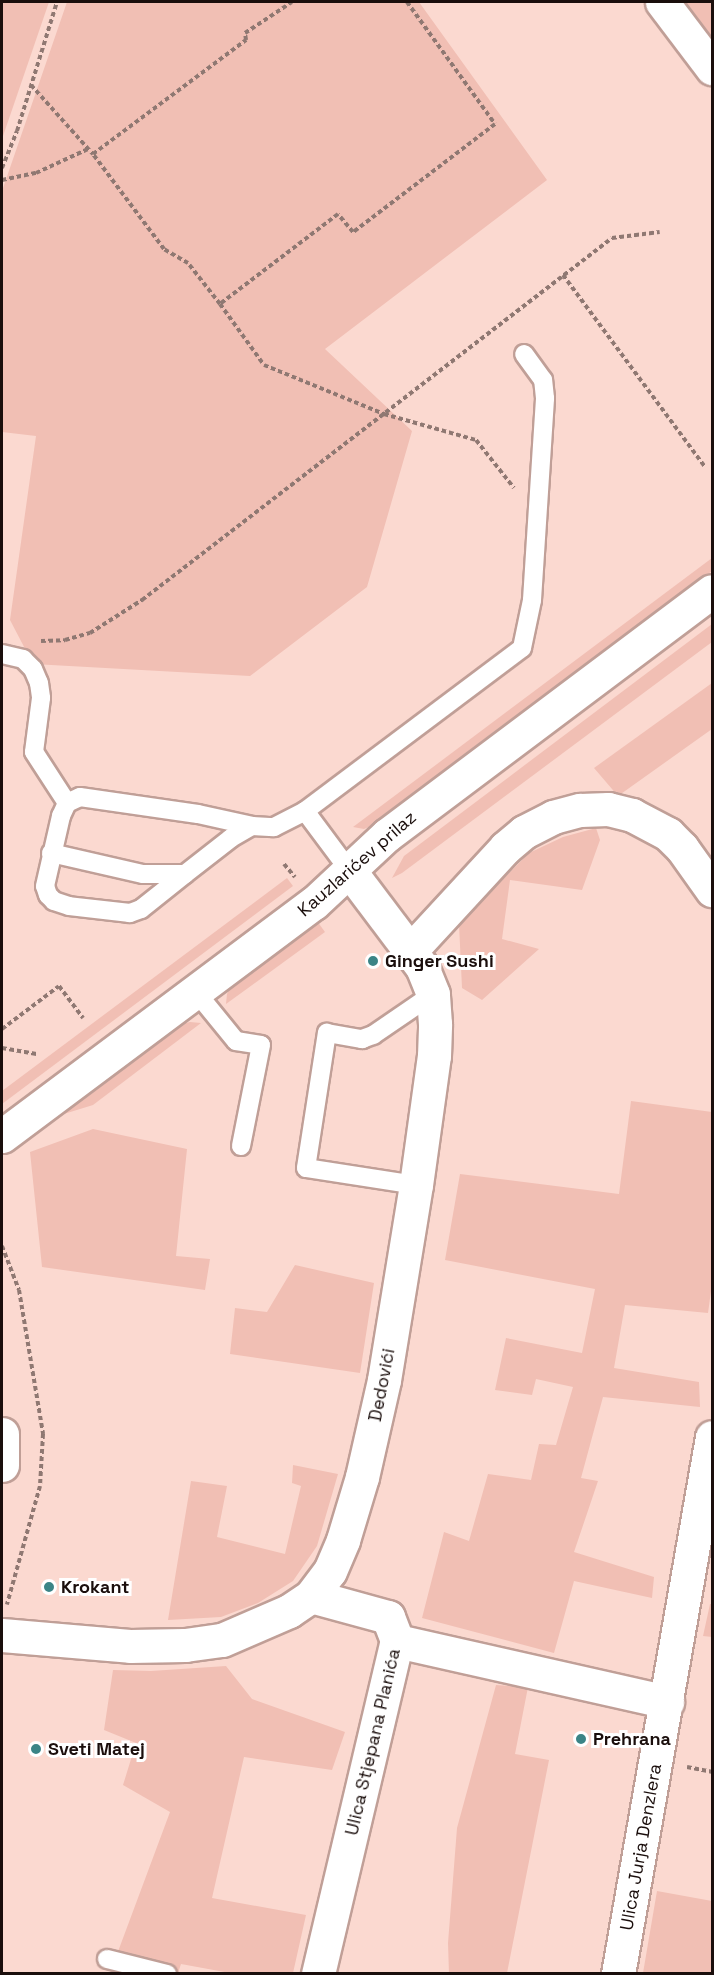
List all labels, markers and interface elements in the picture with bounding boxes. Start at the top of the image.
street label: Kauzlarićev prilaz [293,807,421,921]
place label: Ginger Sushi [385,950,494,972]
marker: Ginger Sushi [366,954,380,968]
street label: Dedovići [364,1347,400,1423]
place label: Krokant [61,1576,130,1598]
marker: Krokant [42,1580,56,1594]
street label: Ulica Stjepana Planića [341,1646,405,1838]
place label: Prehrana [593,1728,671,1750]
marker: Prehrana [574,1732,588,1746]
place label: Sveti Matej [48,1738,145,1760]
marker: Sveti Matej [29,1742,43,1756]
street label: Ulica Jurja Denzlera [616,1762,666,1932]

